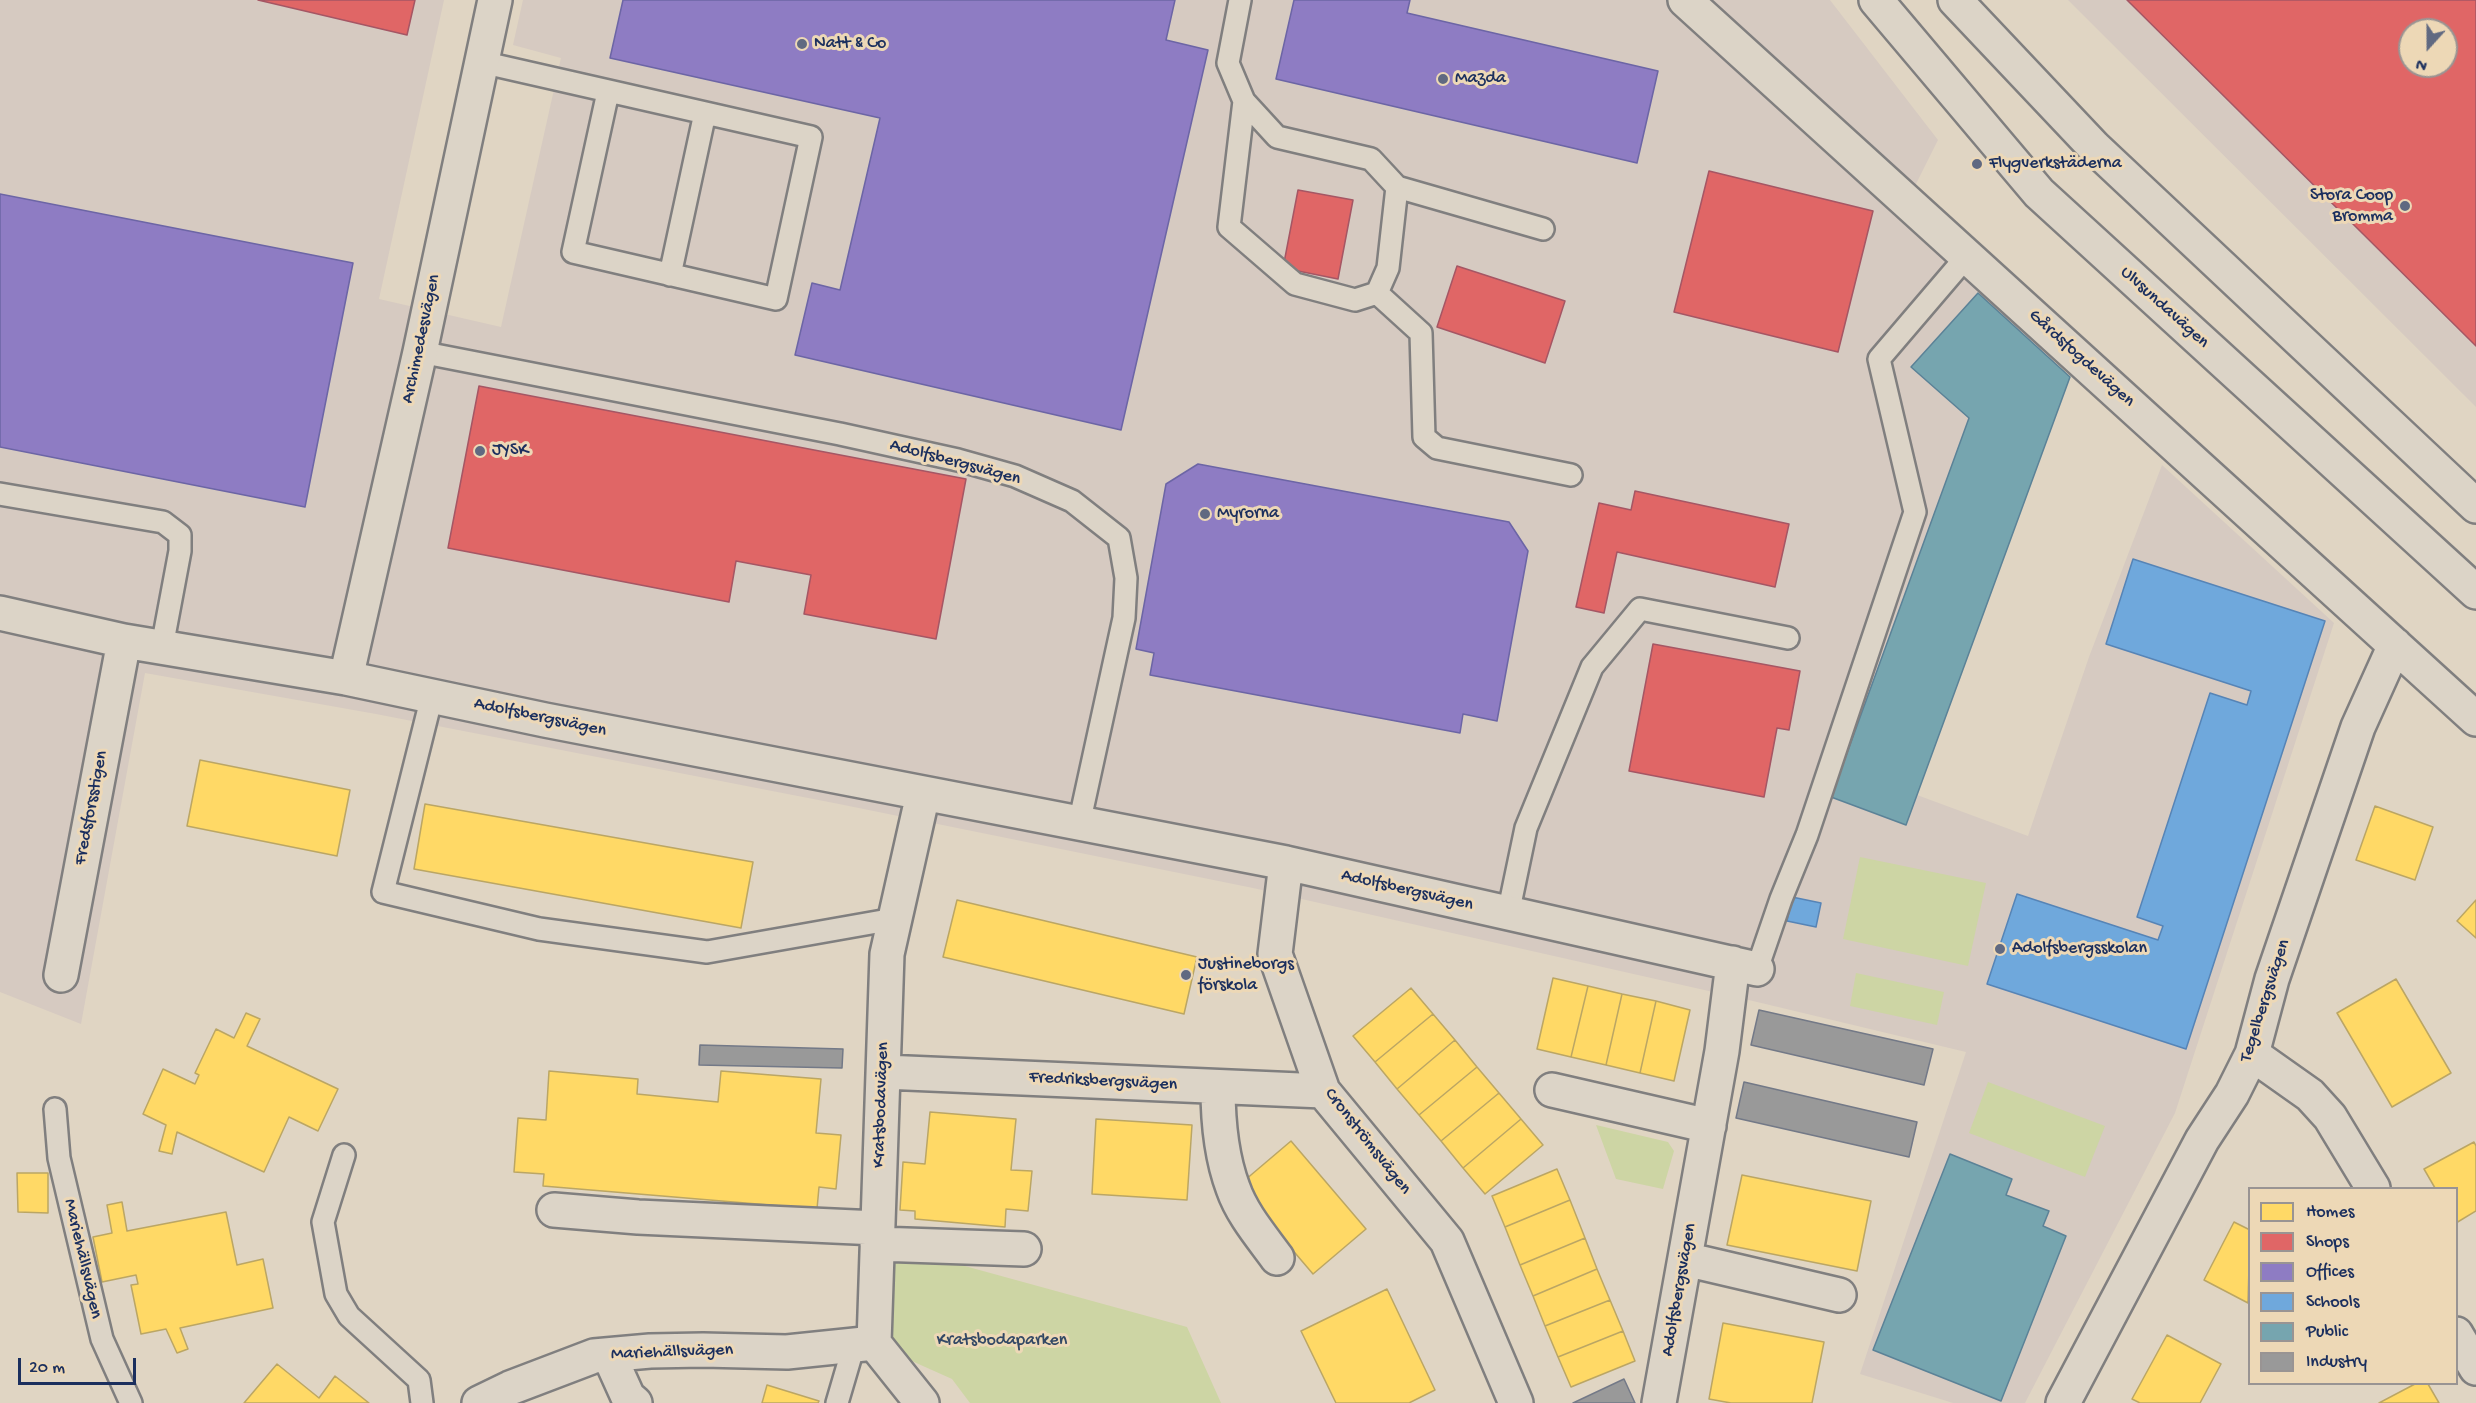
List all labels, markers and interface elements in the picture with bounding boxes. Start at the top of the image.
north arrow [2398,18,2458,78]
place label: Natt & Co [814,33,886,55]
marker: Natt & Co [795,37,809,51]
text: N [2414,53,2430,74]
place label: Mazda [1455,68,1506,90]
marker: Mazda [1436,72,1450,86]
place label: Flygverkstäderna [1989,153,2122,175]
marker: Flygverkstäderna [1970,157,1984,171]
place label: Stora Coop Bromma [2310,185,2393,228]
marker: Stora Coop Bromma [2398,199,2412,213]
street label: Ulvsundavägen [2115,262,2213,354]
street label: Archimedesvägen [398,273,446,405]
street label: Gårdsfogdevägen [2023,306,2139,412]
street label: Adolfsbergsvägen [887,435,1023,491]
place label: JYSK [492,440,528,462]
marker: JYSK [473,444,487,458]
place label: Myrorna [1217,503,1279,525]
marker: Myrorna [1198,507,1212,521]
street label: Adolfsbergsvägen [472,693,608,743]
street label: Fredsforsstigen [70,749,114,867]
street label: Adolfsbergsvägen [1339,865,1475,917]
street label: Tegelbergsvägen [2236,937,2296,1065]
place label: Adolfsbergsskolan [2012,938,2147,960]
marker: Adolfsbergsskolan [1993,942,2007,956]
place label: Justineborgs förskola [1198,954,1294,996]
marker: Justineborgs förskola [1179,968,1193,982]
street label: Kratsbodavägen [869,1042,895,1168]
street label: Fredriksbergsvägen [1028,1067,1178,1097]
street label: Cronströmsvägen [1319,1084,1415,1200]
legend [2248,1187,2458,1385]
street label: Mariehällsvägen [58,1197,106,1321]
text: Homes [2306,1202,2354,1223]
street label: Adolfsbergsvägen [1658,1222,1702,1358]
text: Shops [2306,1232,2349,1253]
text: Offices [2306,1262,2354,1283]
text: Schools [2306,1292,2359,1313]
text: Public [2306,1322,2348,1343]
park label: Kratsbodaparken [937,1330,1067,1352]
street label: Mariehällsvägen [611,1340,733,1366]
scale bar [21,1346,140,1384]
text: Industry [2306,1352,2367,1373]
text: 20 m [29,1358,65,1379]

